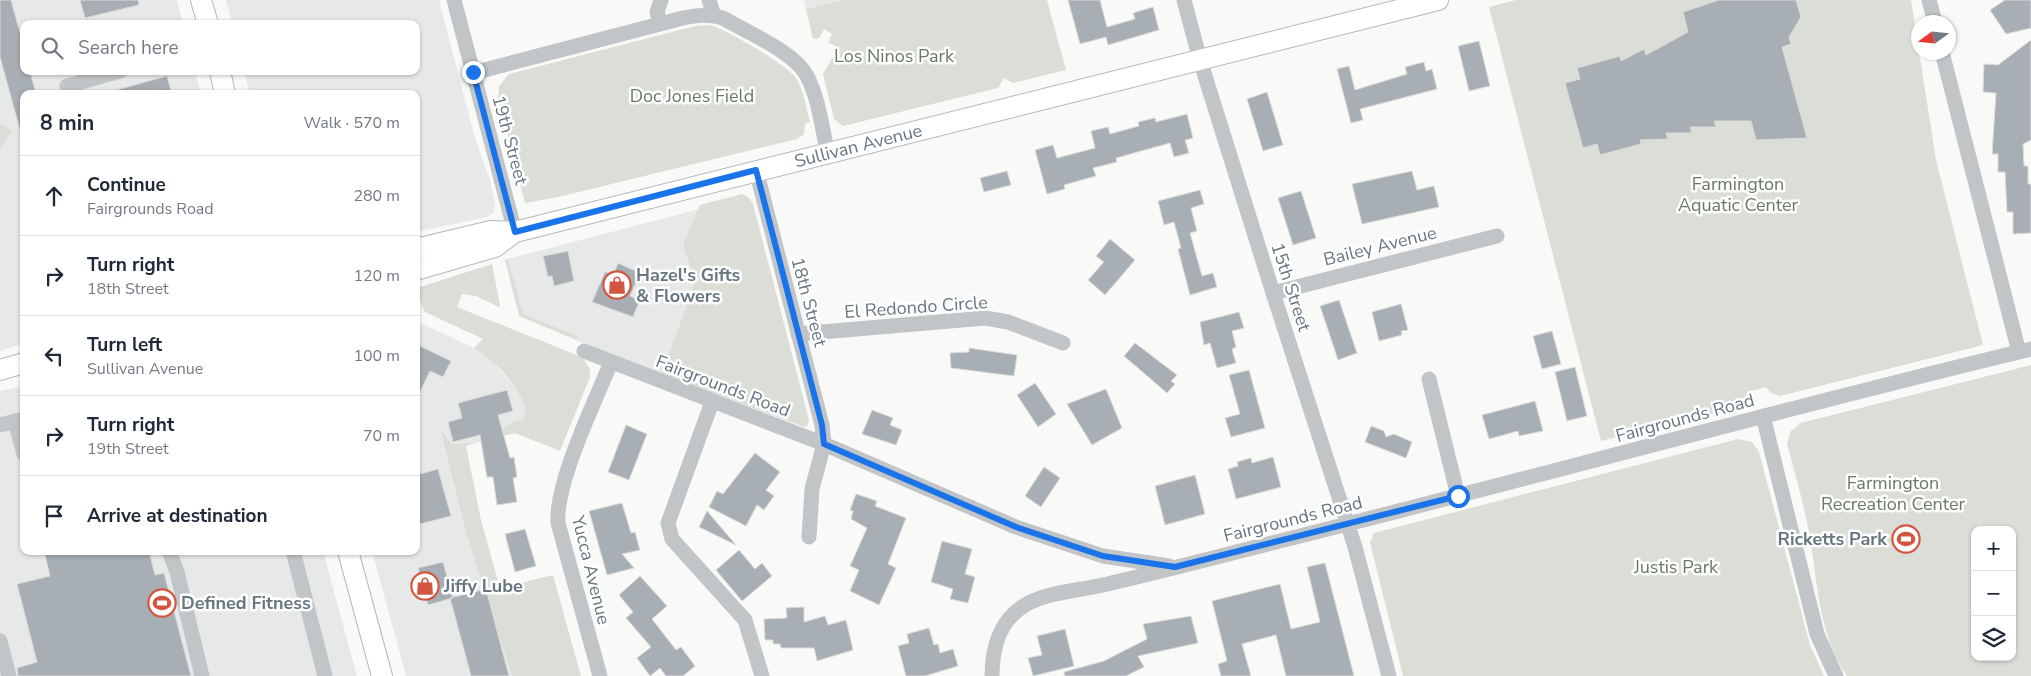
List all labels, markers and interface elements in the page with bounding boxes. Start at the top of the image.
north arrow [1911,15,1956,60]
search box [20,20,420,75]
icon: search [38,34,66,62]
text: Search here [78,35,179,61]
park label: Los Ninos Park [834,44,955,68]
route end [462,61,485,84]
park label: Doc Jones Field [630,84,754,108]
street label: 19th Street [487,93,534,188]
text: 8 min [40,109,94,137]
text: Walk · 570 m [304,112,400,134]
street label: Sullivan Avenue [792,118,925,173]
text: Continue [87,172,166,198]
park label: Farmington Aquatic Center [1678,172,1799,217]
icon: ahead [40,182,68,210]
text: 280 m [353,185,400,207]
text: Fairgrounds Road [87,198,214,220]
street label: Bailey Avenue [1321,220,1439,272]
street label: 15th Street [1265,240,1317,335]
text: Turn right [87,252,174,278]
street label: 18th Street [786,255,833,350]
icon: right [40,262,68,290]
place label: Hazel's Gifts & Flowers [636,263,741,308]
text: 120 m [353,265,400,287]
shop icon: Hazel's Gifts & Flowers [602,270,632,300]
text: 18th Street [87,278,169,300]
street label: El Redondo Circle [844,290,988,324]
text: Turn left [87,332,162,358]
icon: left [40,342,68,370]
text: 100 m [353,345,400,367]
street label: Fairgrounds Road [652,349,794,423]
text: Sullivan Avenue [87,358,203,380]
street label: Fairgrounds Road [1613,388,1757,448]
text: Turn right [87,412,174,438]
icon: right [40,422,68,450]
text: 70 m [363,425,400,447]
text: 19th Street [87,438,169,460]
park label: Farmington Recreation Center [1821,471,1966,516]
route start [1447,485,1470,508]
street label: Fairgrounds Road [1221,490,1365,548]
icon: arrive [40,502,68,530]
text: Arrive at destination [87,503,268,529]
street label: Yucca Avenue [566,512,616,627]
sports icon: Ricketts Park [1891,524,1921,554]
map controls [1971,526,2016,661]
button: + [1971,526,2016,571]
place label: Ricketts Park [1778,527,1887,551]
park label: Justis Park [1633,555,1719,579]
shop icon: Jiffy Lube [410,571,440,601]
button: − [1971,571,2016,616]
place label: Jiffy Lube [443,574,523,598]
sports icon: Defined Fitness [147,588,177,618]
place label: Defined Fitness [181,591,311,615]
button: layers [1971,616,2016,661]

